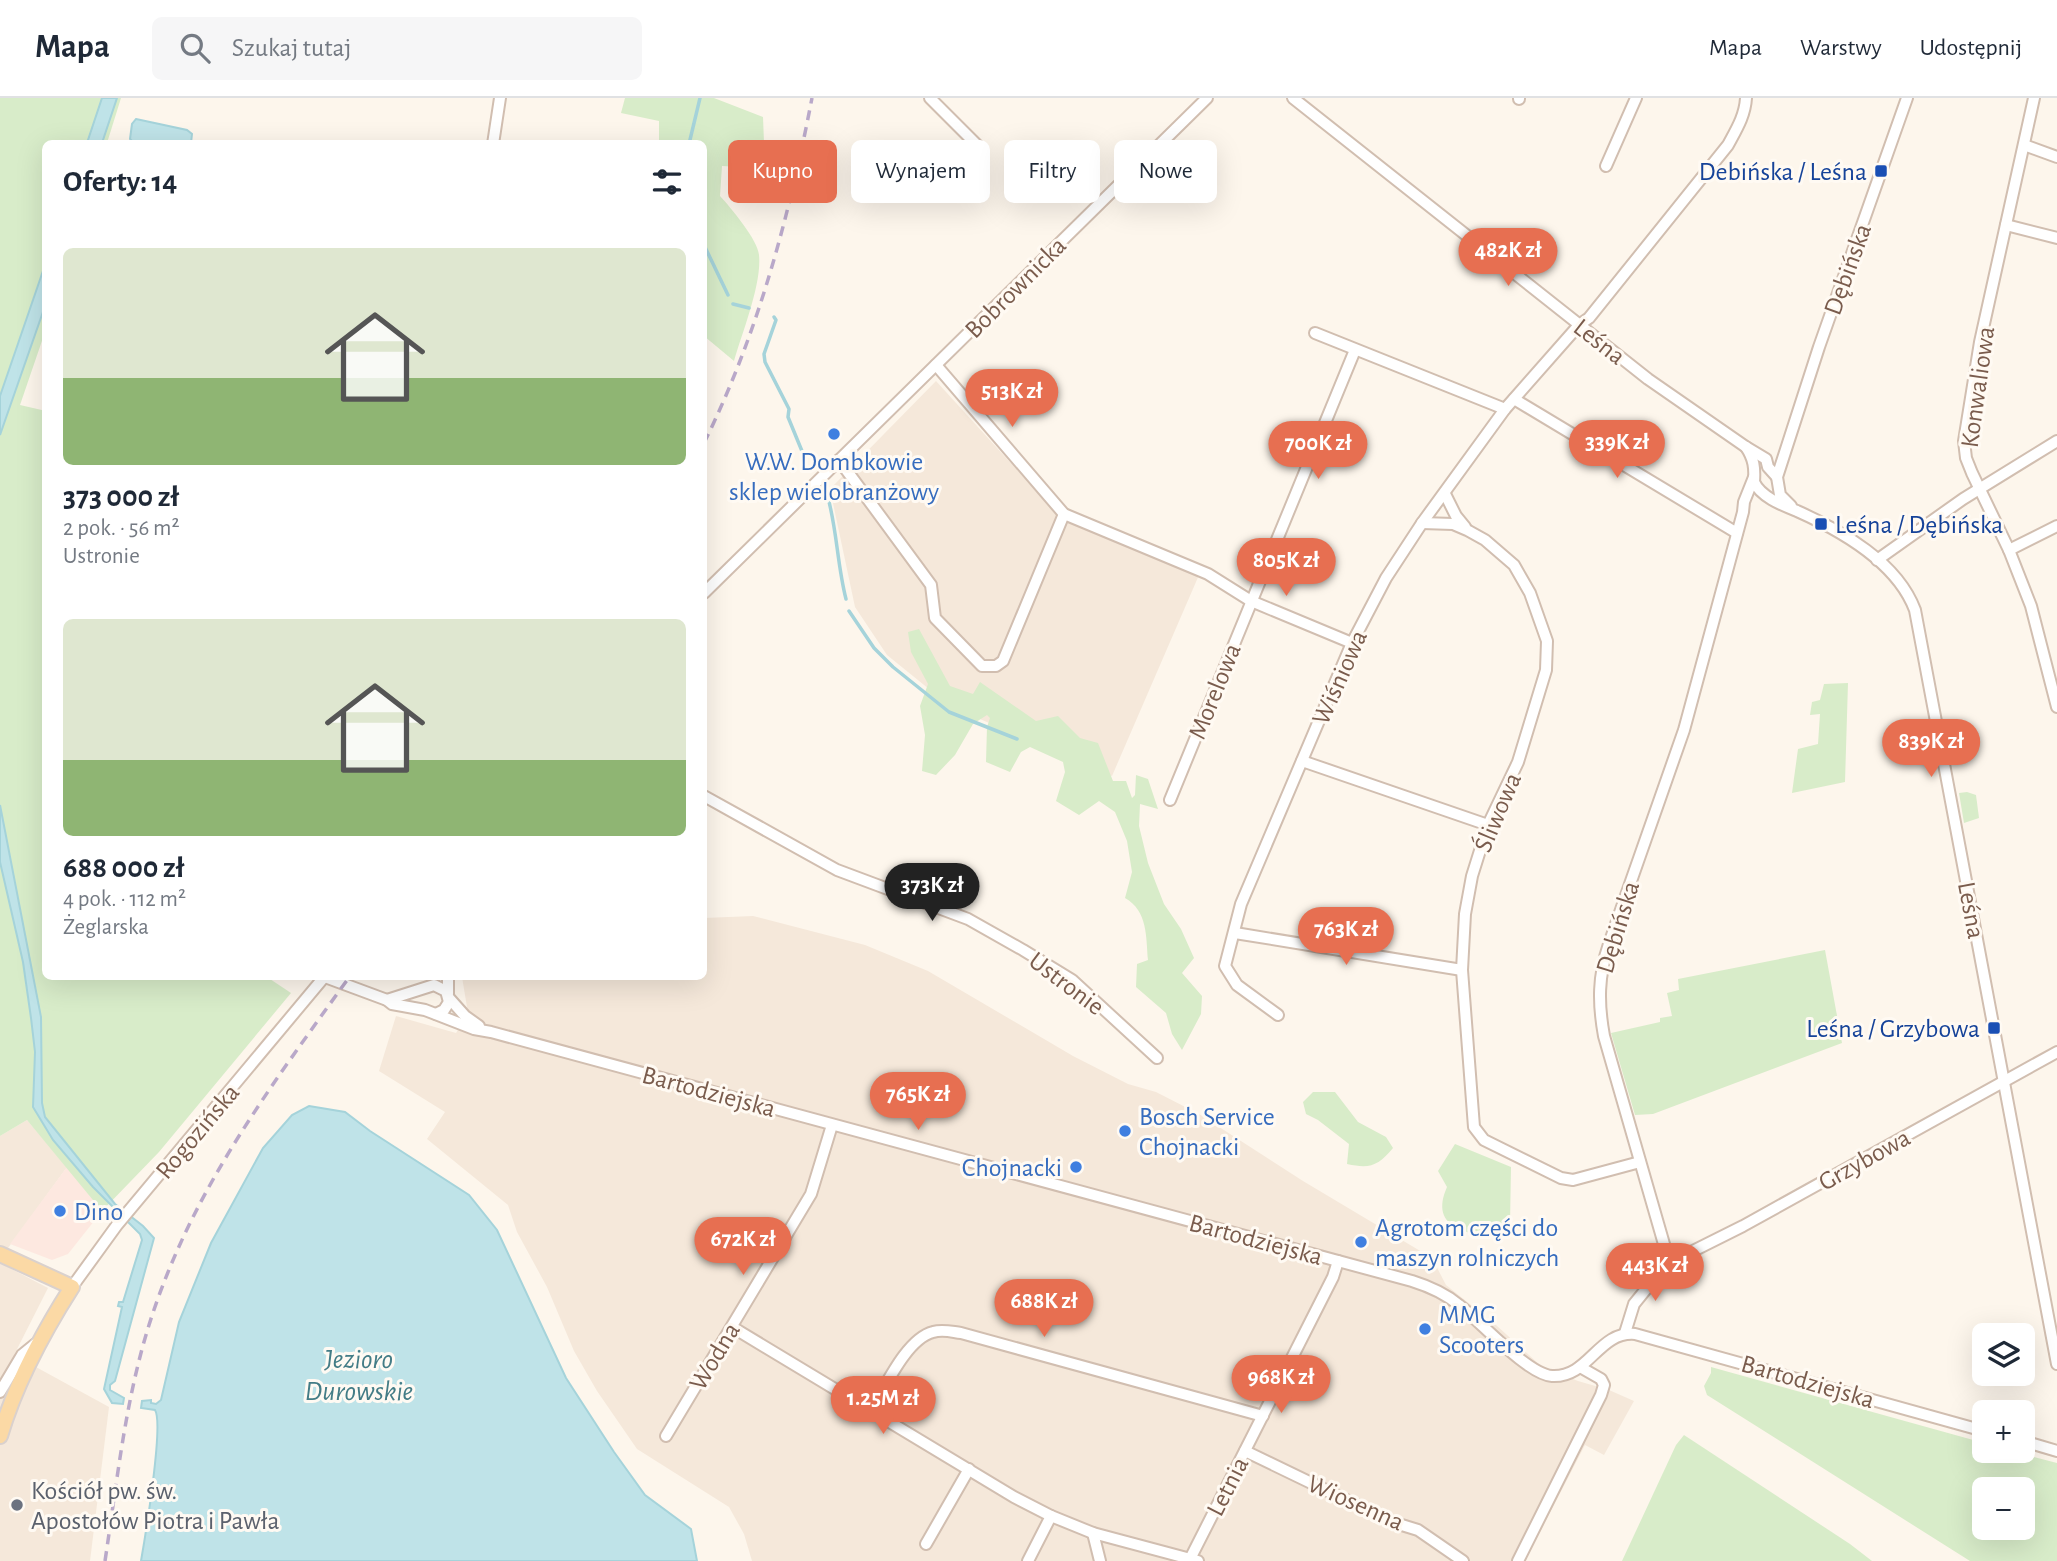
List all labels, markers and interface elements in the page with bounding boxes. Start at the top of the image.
search box [152,17,642,80]
icon: search [176,29,214,67]
text: Mapa [35,31,110,64]
text: Szukaj tutaj [232,35,351,61]
text: Mapa [1709,36,1762,60]
text: Warstwy [1800,36,1882,60]
text: Udostępnij [1920,36,2022,60]
chip: Kupno [728,140,837,203]
chip: Wynajem [851,140,990,203]
chip: Filtry [1004,140,1100,203]
chip: Nowe [1114,140,1217,203]
place label: Debińska / Leśna [1699,159,1867,185]
icon: filters [648,163,686,201]
marker: Debińska / Leśna [1873,163,1889,179]
text: Oferty: 14 [63,167,177,197]
street label: Dębińska [1820,220,1876,318]
pin: 482K zł [1443,228,1573,288]
street label: Bobrownicka [960,232,1071,343]
text: 482K zł [1474,239,1542,262]
icon: home [312,294,438,420]
street label: Leśna [1569,314,1630,370]
street label: Konwaliowa [1957,325,1999,450]
pin: 513K zł [947,370,1077,429]
text: 513K zł [981,380,1043,403]
pin: 339K zł [1552,420,1682,480]
pin: 700K zł [1253,422,1383,481]
marker: W.W. Dombkowie sklep wielobranżowy [826,426,842,442]
text: 339K zł [1585,431,1649,454]
text: 700K zł [1284,432,1352,455]
place label: W.W. Dombkowie sklep wielobranżowy [729,449,939,505]
text: 373 000 zł [63,482,179,512]
place label: Leśna / Dębińska [1835,512,2003,538]
marker: Leśna / Dębińska [1813,516,1829,532]
text: 2 pok. · 56 m² [63,517,180,540]
pin: 805K zł [1221,538,1351,598]
text: Ustronie [63,545,140,568]
text: 805K zł [1253,549,1319,572]
street label: Wiśniowa [1308,626,1372,729]
street label: Morelowa [1184,640,1246,743]
icon: home [312,665,438,791]
pin: 839K zł [1866,720,1996,779]
text: 839K zł [1898,730,1964,753]
street label: Śliwowa [1467,768,1526,856]
text: 688 000 zł [63,853,184,883]
pin: 373K zł [867,864,997,923]
text: 373K zł [900,874,964,897]
street label: Dębińska [1592,878,1644,976]
street label: Leśna [1953,879,1989,941]
text: 4 pok. · 112 m² [63,888,186,911]
pin: 763K zł [1281,908,1411,967]
text: Żeglarska [63,916,149,939]
text: 763K zł [1314,918,1378,941]
street label: Ustronie [1024,947,1109,1020]
place label: Leśna / Grzybowa [1806,1016,1980,1042]
marker: Leśna / Grzybowa [1986,1020,2002,1036]
street label: Bartodziejska [639,1062,778,1122]
pin: 765K zł [853,1072,983,1132]
street label: Rogozińska [151,1079,245,1184]
text: 765K zł [886,1083,950,1106]
place label: Bosch Service Chojnacki [1139,1104,1275,1160]
marker: Bosch Service Chojnacki [1117,1123,1133,1139]
street label: Grzybowa [1814,1124,1915,1196]
place label: Chojnacki [962,1155,1062,1181]
marker: Chojnacki [1068,1159,1084,1175]
place label: Dino [74,1199,123,1225]
marker: Dino [52,1203,68,1219]
street label: Bartodziejska [1186,1210,1325,1270]
place label: Agrotom części do maszyn rolniczych [1375,1215,1559,1271]
pin: 672K zł [678,1218,808,1277]
text: 672K zł [710,1228,776,1251]
marker: Agrotom części do maszyn rolniczych [1353,1234,1369,1250]
pin: 443K zł [1590,1244,1720,1303]
text: 443K zł [1622,1254,1688,1277]
pin: 688K zł [979,1280,1109,1339]
text: 688K zł [1010,1290,1078,1313]
place label: MMG Scooters [1439,1302,1524,1358]
street label: Wodna [685,1318,745,1395]
marker: MMG Scooters [1417,1321,1433,1337]
map controls [1972,1323,2035,1540]
button: layers [1972,1323,2035,1386]
water label: Jezioro Durowskie [305,1346,413,1406]
street label: Bartodziejska [1738,1351,1877,1413]
pin: 968K zł [1216,1356,1346,1415]
text: 968K zł [1248,1366,1314,1389]
pin: 1.25M zł [811,1376,955,1436]
text: 1.25M zł [847,1387,919,1410]
button: + [1972,1400,2035,1463]
street label: Letnia [1202,1453,1254,1520]
street label: Wiosenna [1304,1470,1408,1536]
button: − [1972,1477,2035,1540]
place label: Kościół pw. św. Apostołów Piotra i Pawła [31,1478,280,1534]
marker: Kościół pw. św. Apostołów Piotra i Pawła [9,1497,25,1513]

